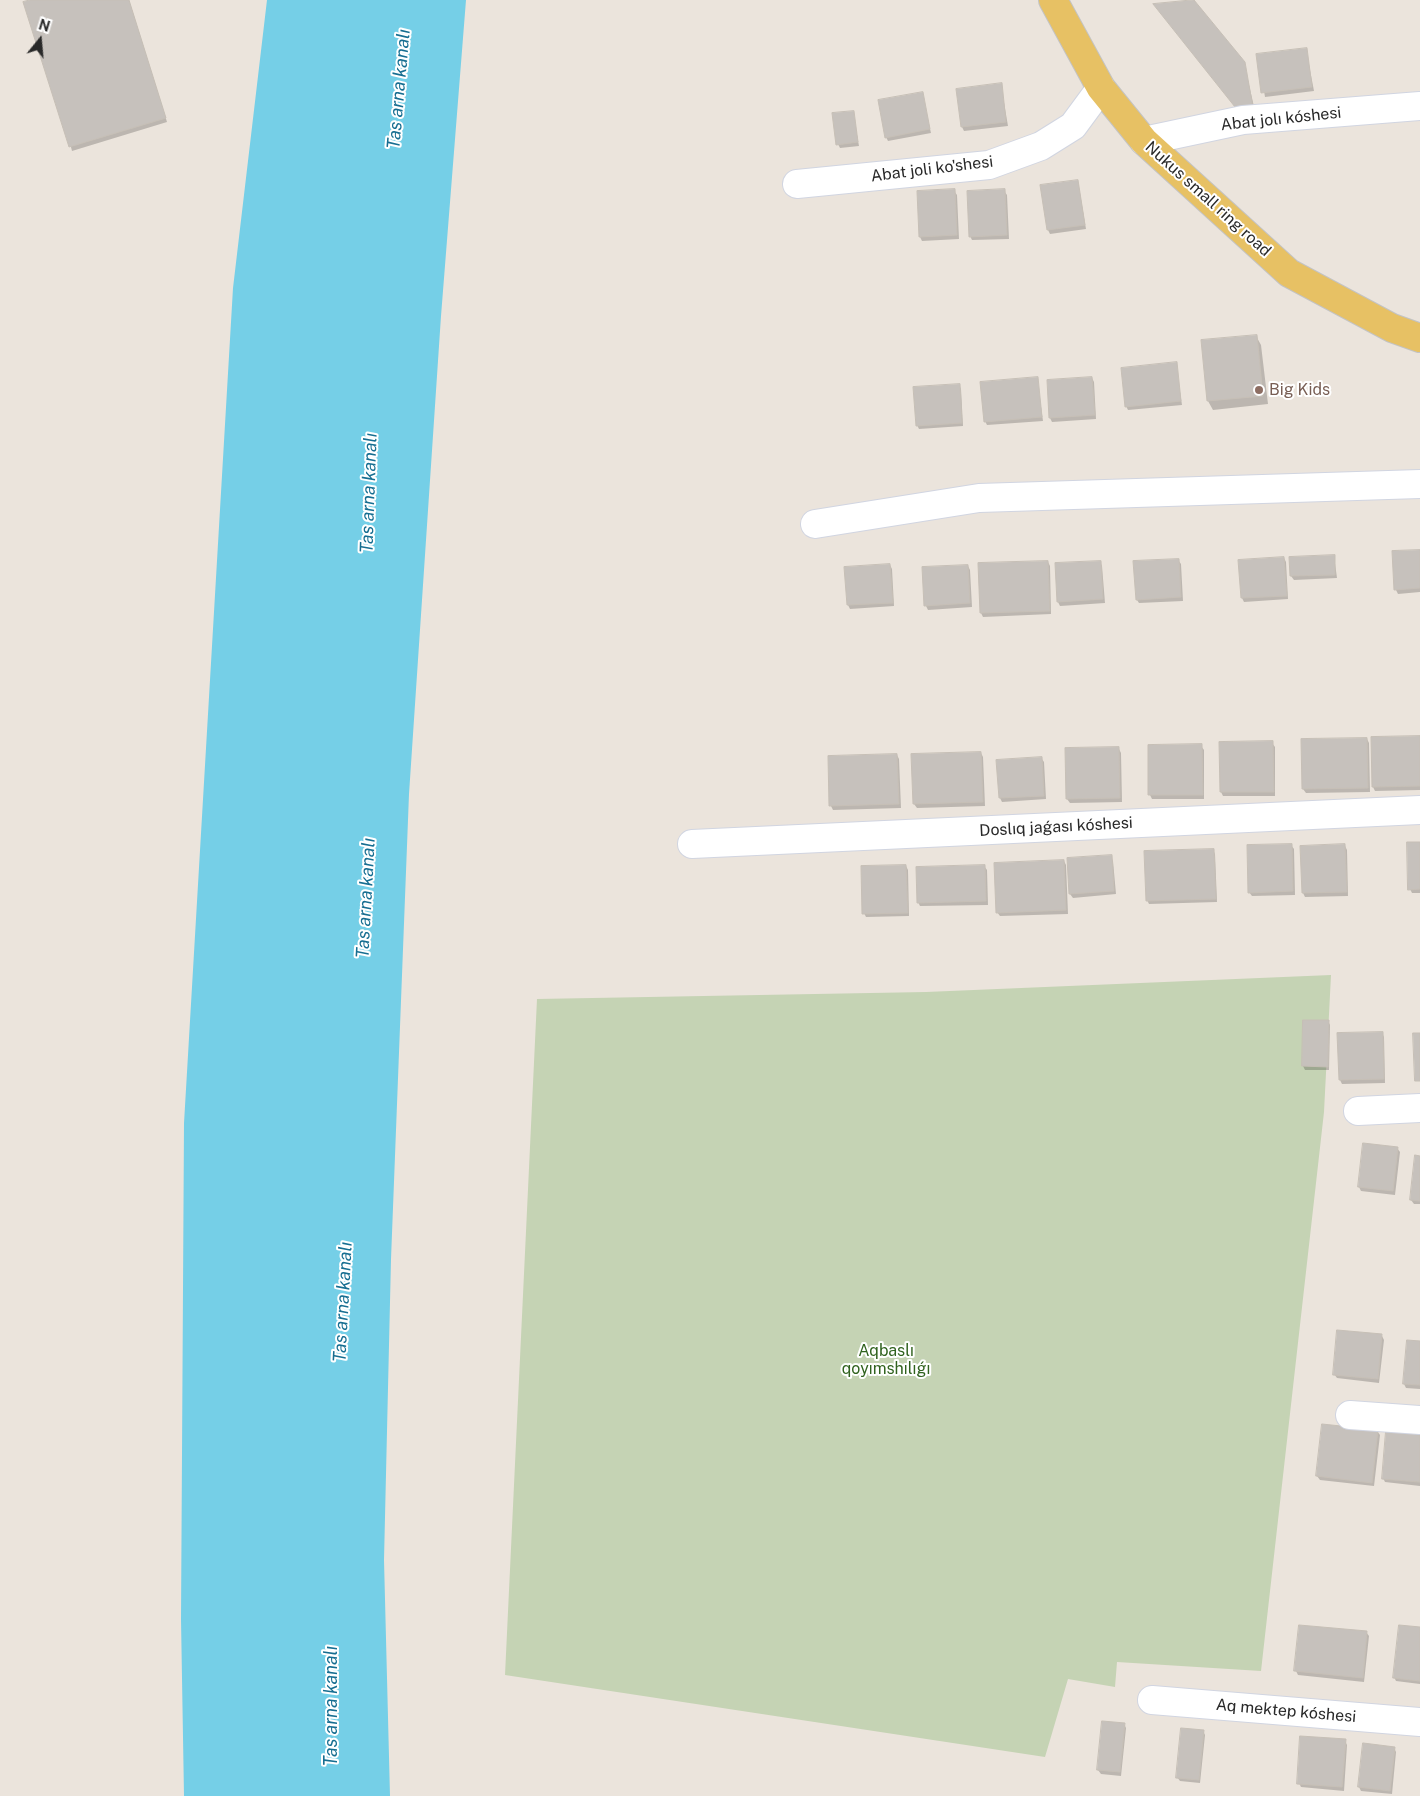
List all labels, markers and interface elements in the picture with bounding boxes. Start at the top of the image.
north arrow [15,15,65,65]
text: N [37,16,52,35]
water label: Tas arna kanalı [383,28,415,150]
street label: Abat jolı kóshesi [1220,103,1342,135]
street label: Nukus small ring road [1141,138,1275,260]
street label: Abat joli ko'shesi [870,152,994,186]
place label: Big Kids [1269,380,1330,400]
marker: Big Kids [1253,384,1265,396]
water label: Tas arna kanalı [356,432,382,554]
street label: Doslıq jaǵası kóshesi [979,813,1133,841]
water label: Tas arna kanalı [352,837,380,959]
water label: Tas arna kanalı [329,1241,357,1363]
park label: Aqbaslı qoyımshılıǵı [842,1341,930,1379]
water label: Tas arna kanalı [320,1646,342,1766]
street label: Aq mektep kóshesi [1215,1695,1357,1727]

